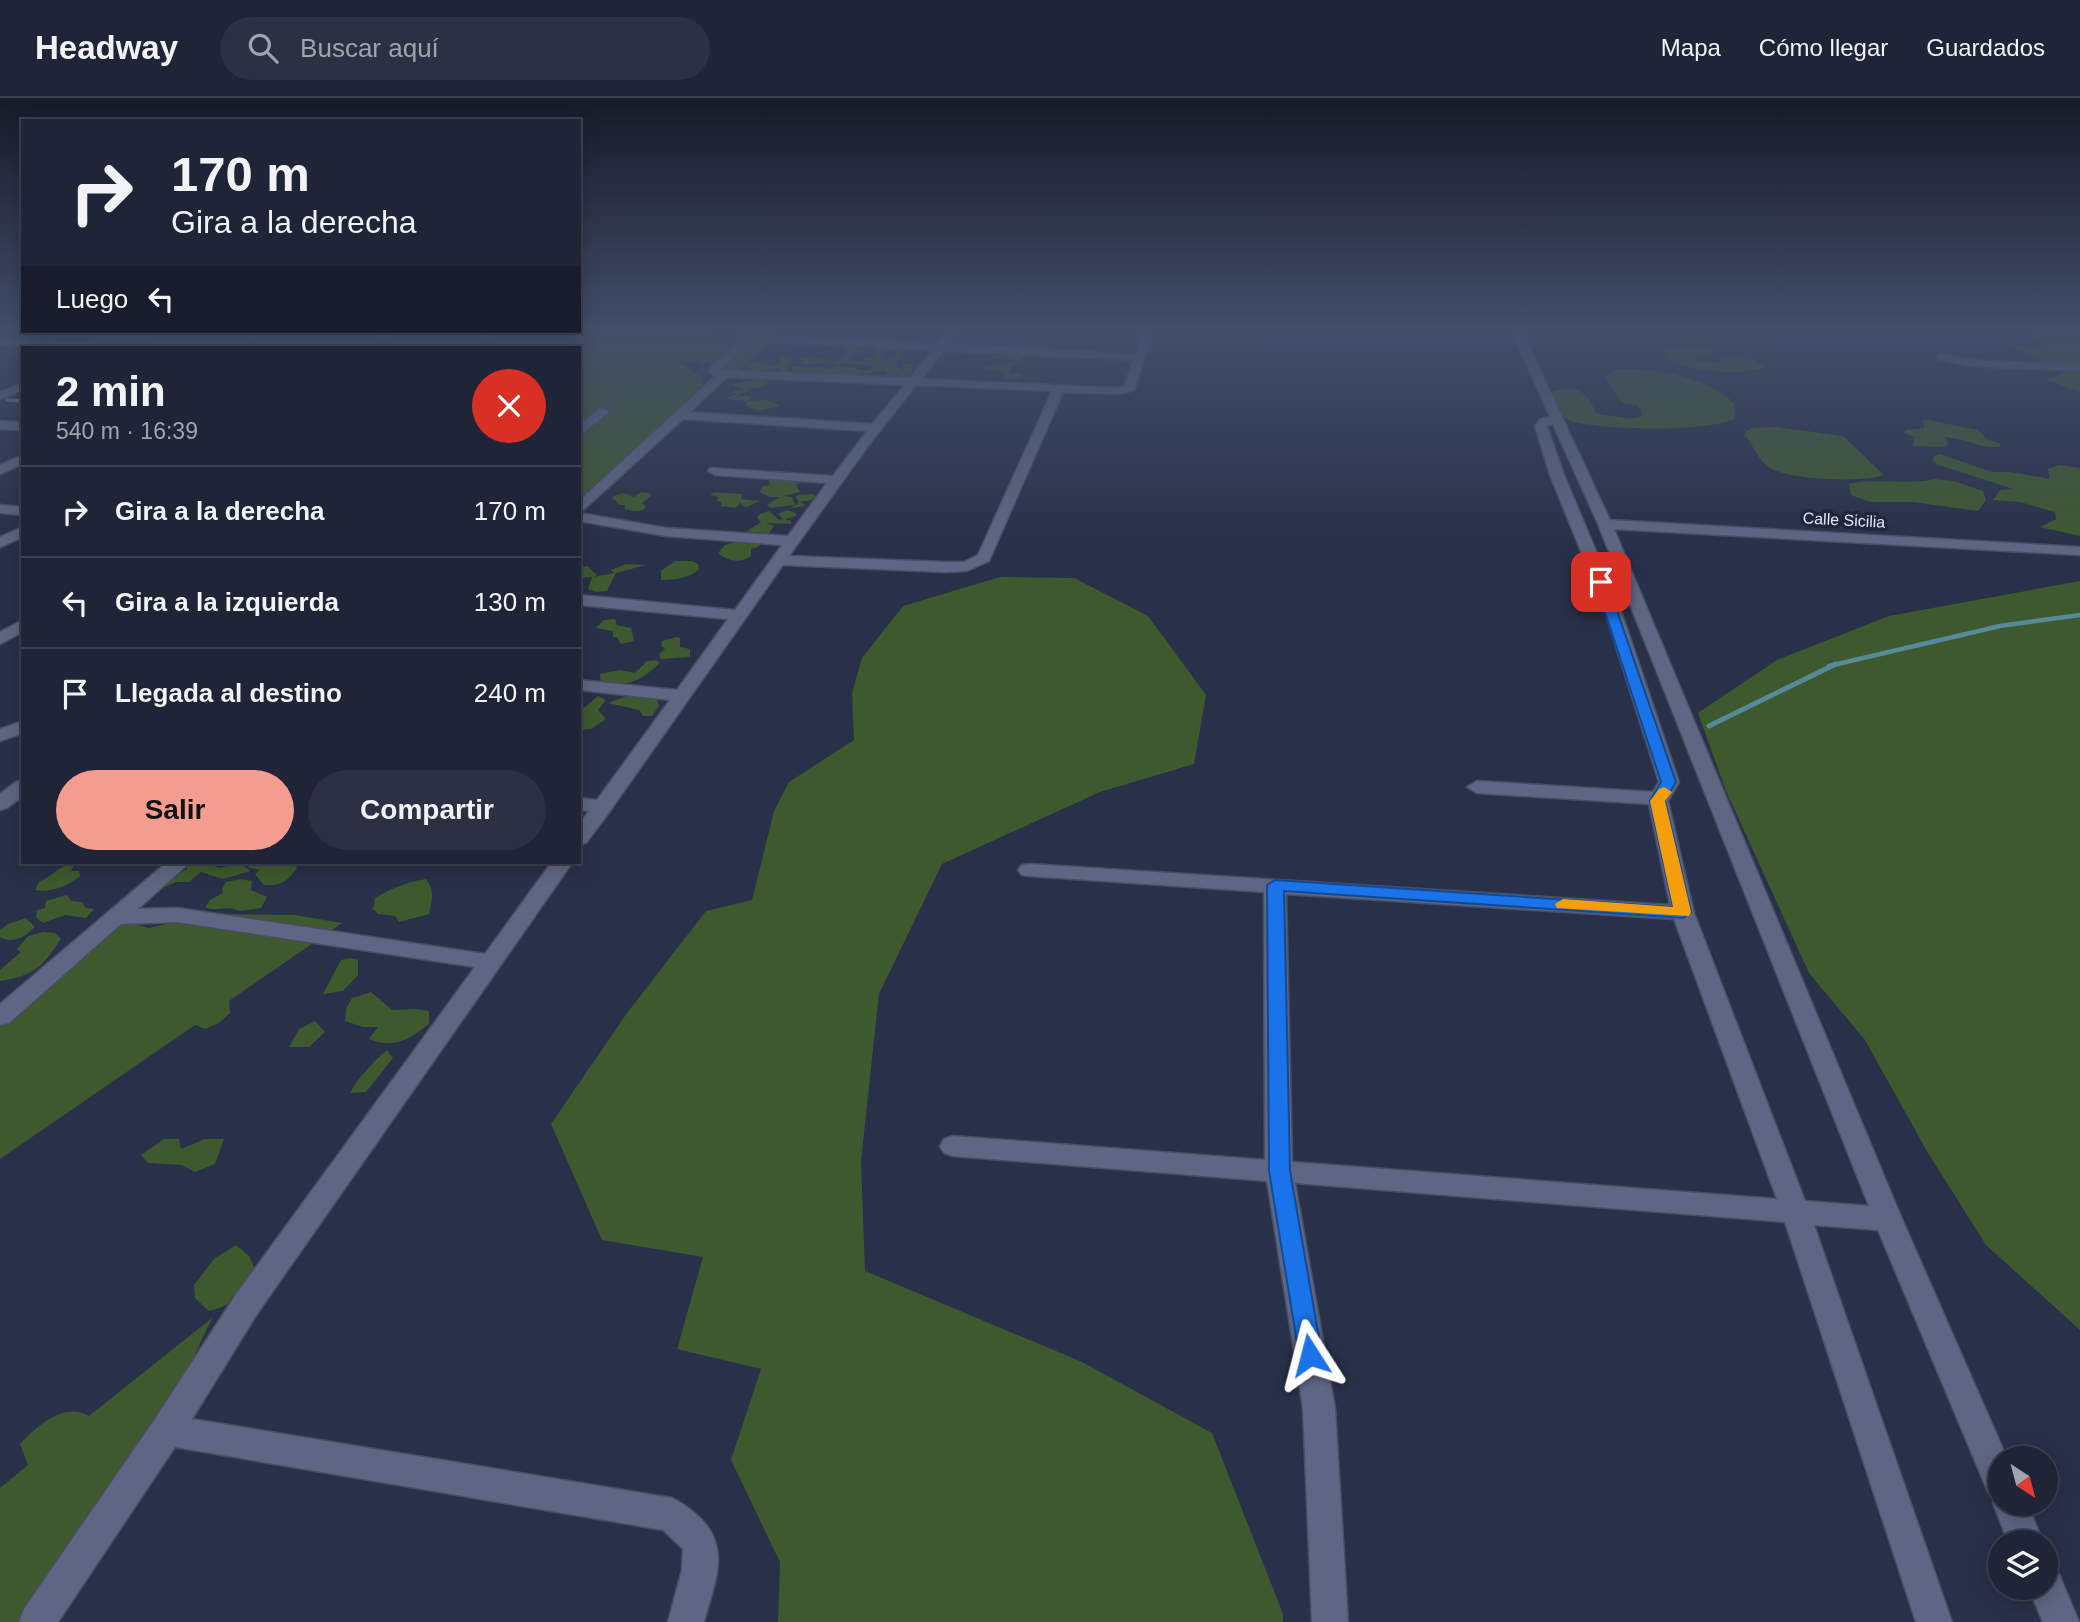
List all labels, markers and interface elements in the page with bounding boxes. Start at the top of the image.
search box [220,17,710,80]
text: Headway [35,29,178,66]
icon: search [244,29,282,67]
text: Buscar aquí [300,33,439,63]
text: Mapa [1661,34,1721,61]
text: Cómo llegar [1759,34,1888,61]
text: Guardados [1926,34,2045,61]
icon: right [56,147,147,238]
text: 170 m [171,147,310,201]
text: Gira a la derecha [171,204,416,240]
icon: left [142,280,180,318]
text: Luego [56,284,128,314]
text: 2 min [56,368,166,415]
button: close [472,369,546,443]
text: 540 m · 16:39 [56,418,198,444]
icon: right [56,493,94,531]
text: Gira a la derecha [115,496,325,526]
text: 170 m [474,496,546,526]
street label: Calle Sicilia [1802,509,1886,531]
pin [1571,552,1631,612]
icon: arrive [1582,563,1620,601]
icon: left [56,584,94,622]
text: Gira a la izquierda [115,587,339,617]
text: 130 m [474,587,546,617]
icon: arrive [56,675,94,713]
text: Llegada al destino [115,678,342,708]
text: 240 m [474,678,546,708]
button: Salir [56,770,294,850]
button: Compartir [308,770,546,850]
position arrow [1273,1318,1347,1392]
north arrow [1988,1446,2058,1516]
map controls [1988,1446,2058,1600]
button: layers [1988,1530,2058,1600]

